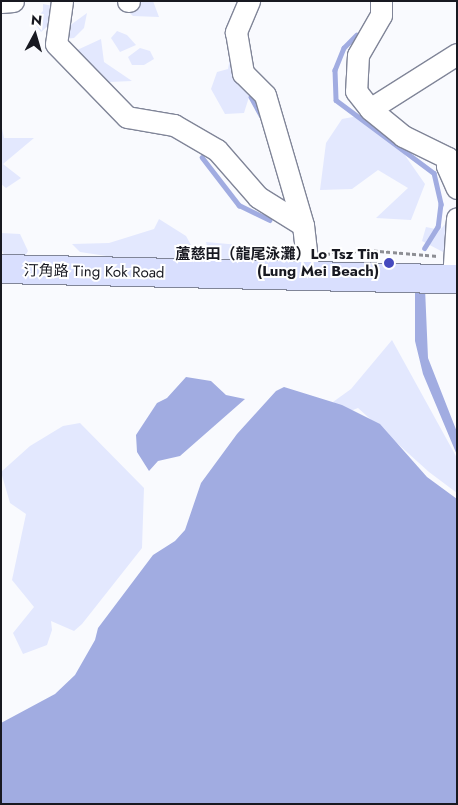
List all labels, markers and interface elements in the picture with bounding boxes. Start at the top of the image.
north arrow [10,10,60,60]
text: N [30,10,43,31]
place label: 蘆慈田（龍尾泳灘）Lo Tsz Tin (Lung Mei Beach) [175,245,379,280]
marker: 蘆慈田（龍尾泳灘）Lo Tsz Tin (Lung Mei Beach) [383,257,395,269]
street label: 汀角路 Ting Kok Road [23,262,165,282]

